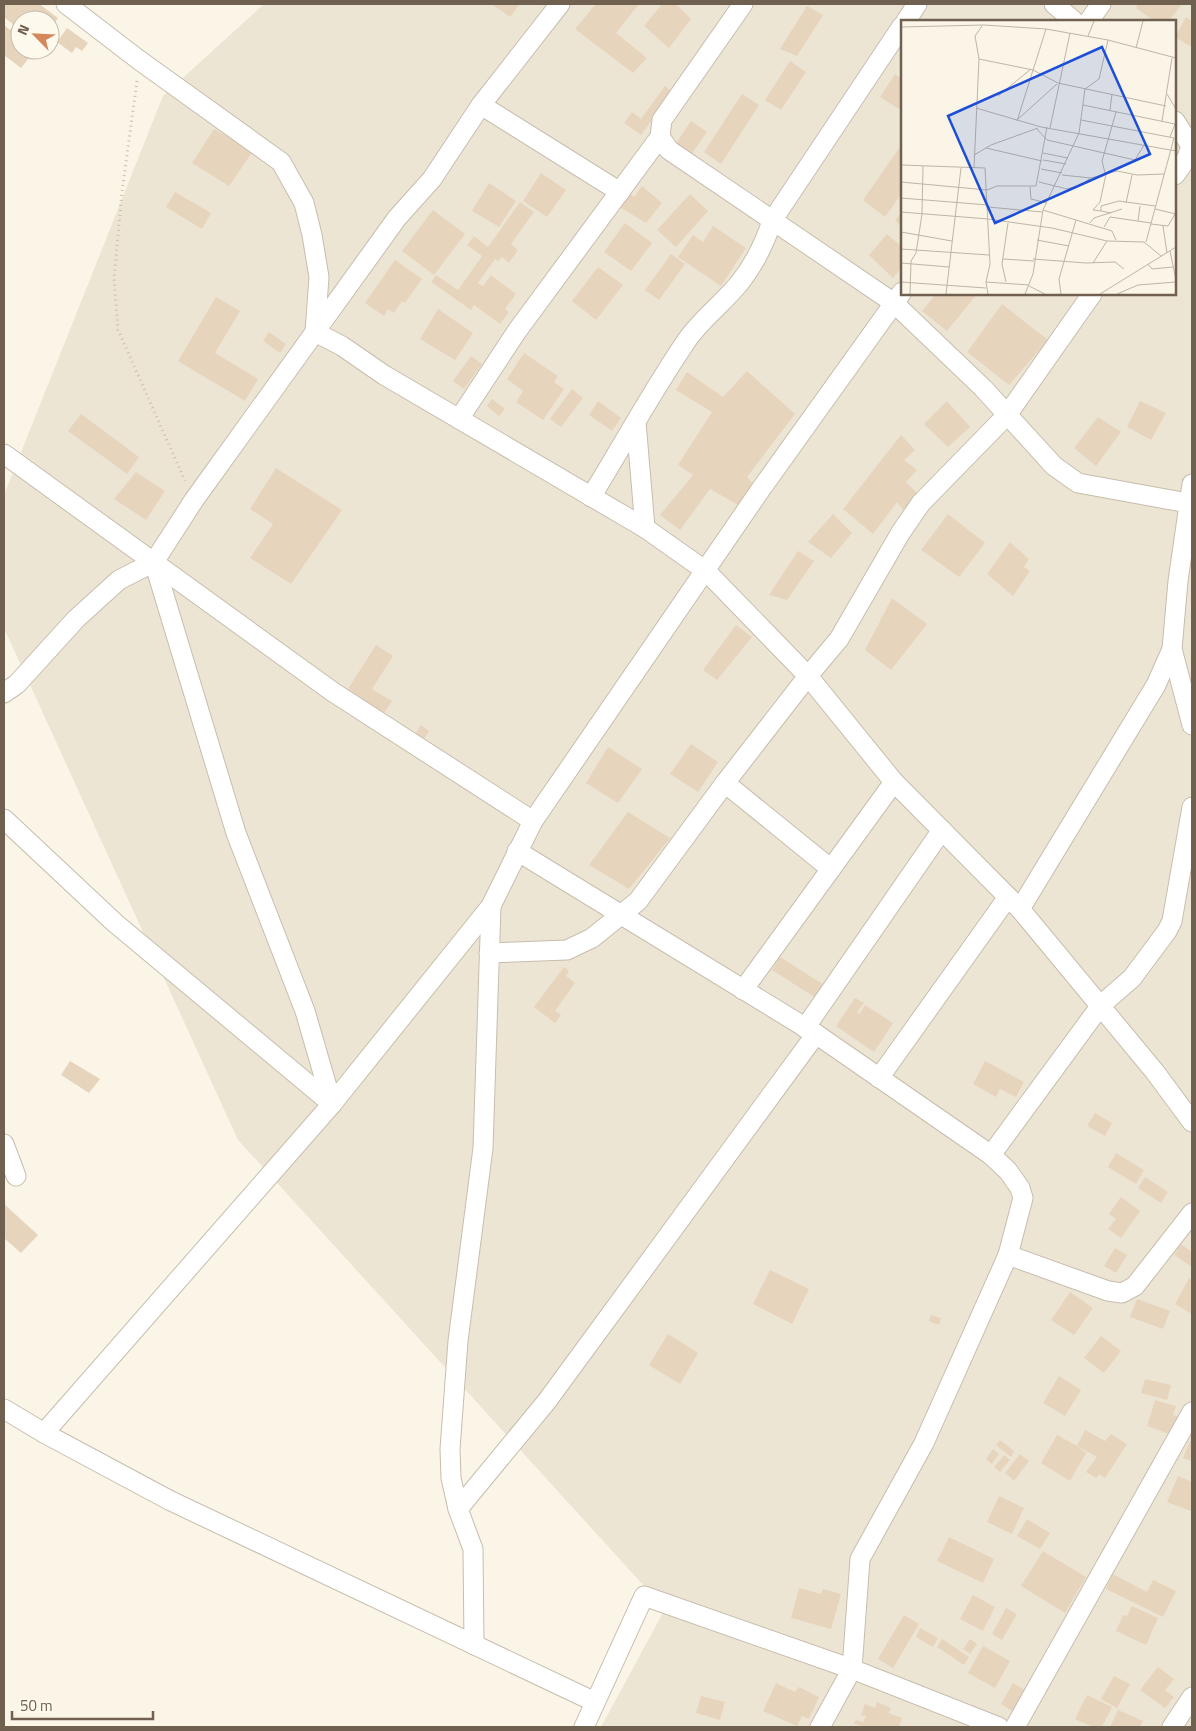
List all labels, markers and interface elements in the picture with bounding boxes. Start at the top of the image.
north arrow [10,10,60,60]
inset map [901,20,1176,295]
text: N [11,21,34,38]
scale bar [12,1688,154,1720]
text: 50 m [20,1694,53,1717]

